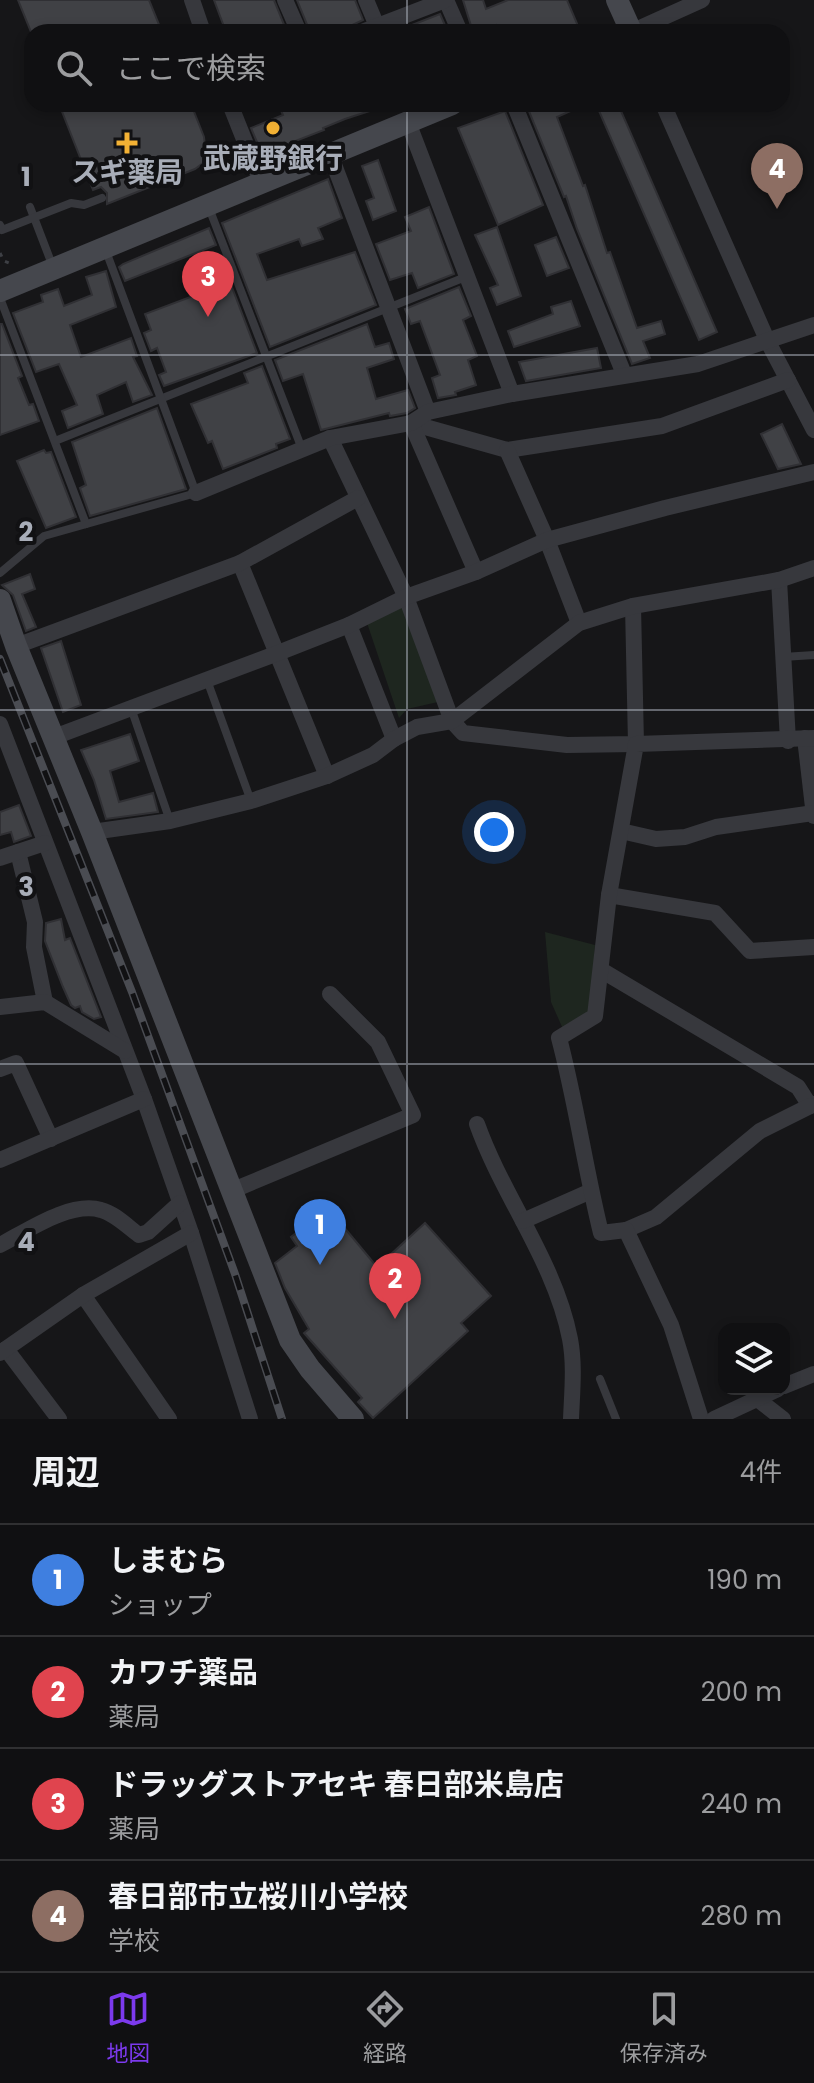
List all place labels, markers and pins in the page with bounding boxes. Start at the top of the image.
marker: 武蔵野銀行 [264,119,282,137]
marker: スギ薬局 [118,134,136,152]
place label: 武蔵野銀行 [203,139,343,178]
pin: 4 [751,143,803,209]
place label: スギ薬局 [71,153,183,192]
pin: 3 [182,251,234,317]
pin: 1 [294,1199,346,1265]
pin: 2 [369,1253,421,1319]

